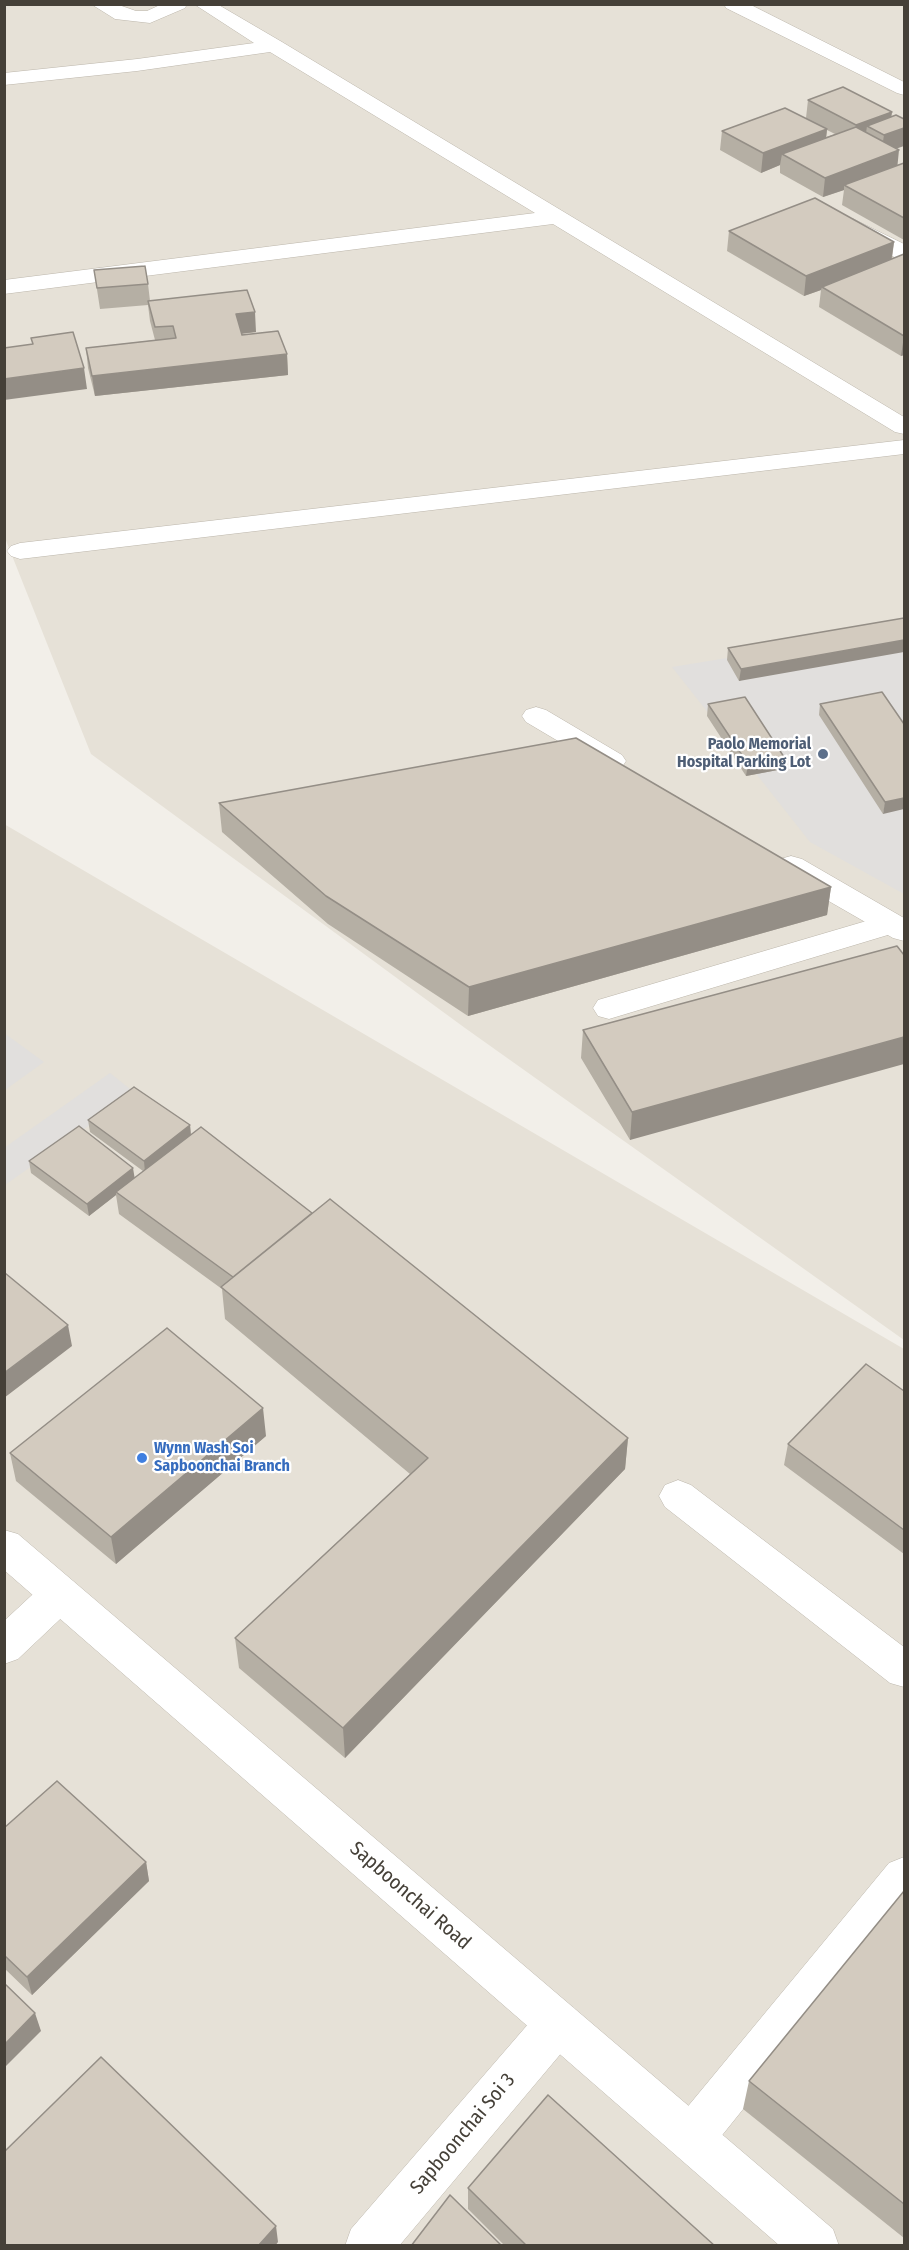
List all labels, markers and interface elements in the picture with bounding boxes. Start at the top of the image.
place label: Paolo Memorial Hospital Parking Lot [677,735,811,773]
marker: Paolo Memorial Hospital Parking Lot [816,747,830,761]
place label: Wynn Wash Soi Sapboonchai Branch [154,1439,290,1477]
marker: Wynn Wash Soi Sapboonchai Branch [135,1451,149,1465]
street label: Sapboonchai Road [345,1837,475,1955]
street label: Sapboonchai Soi 3 [405,2069,521,2199]

